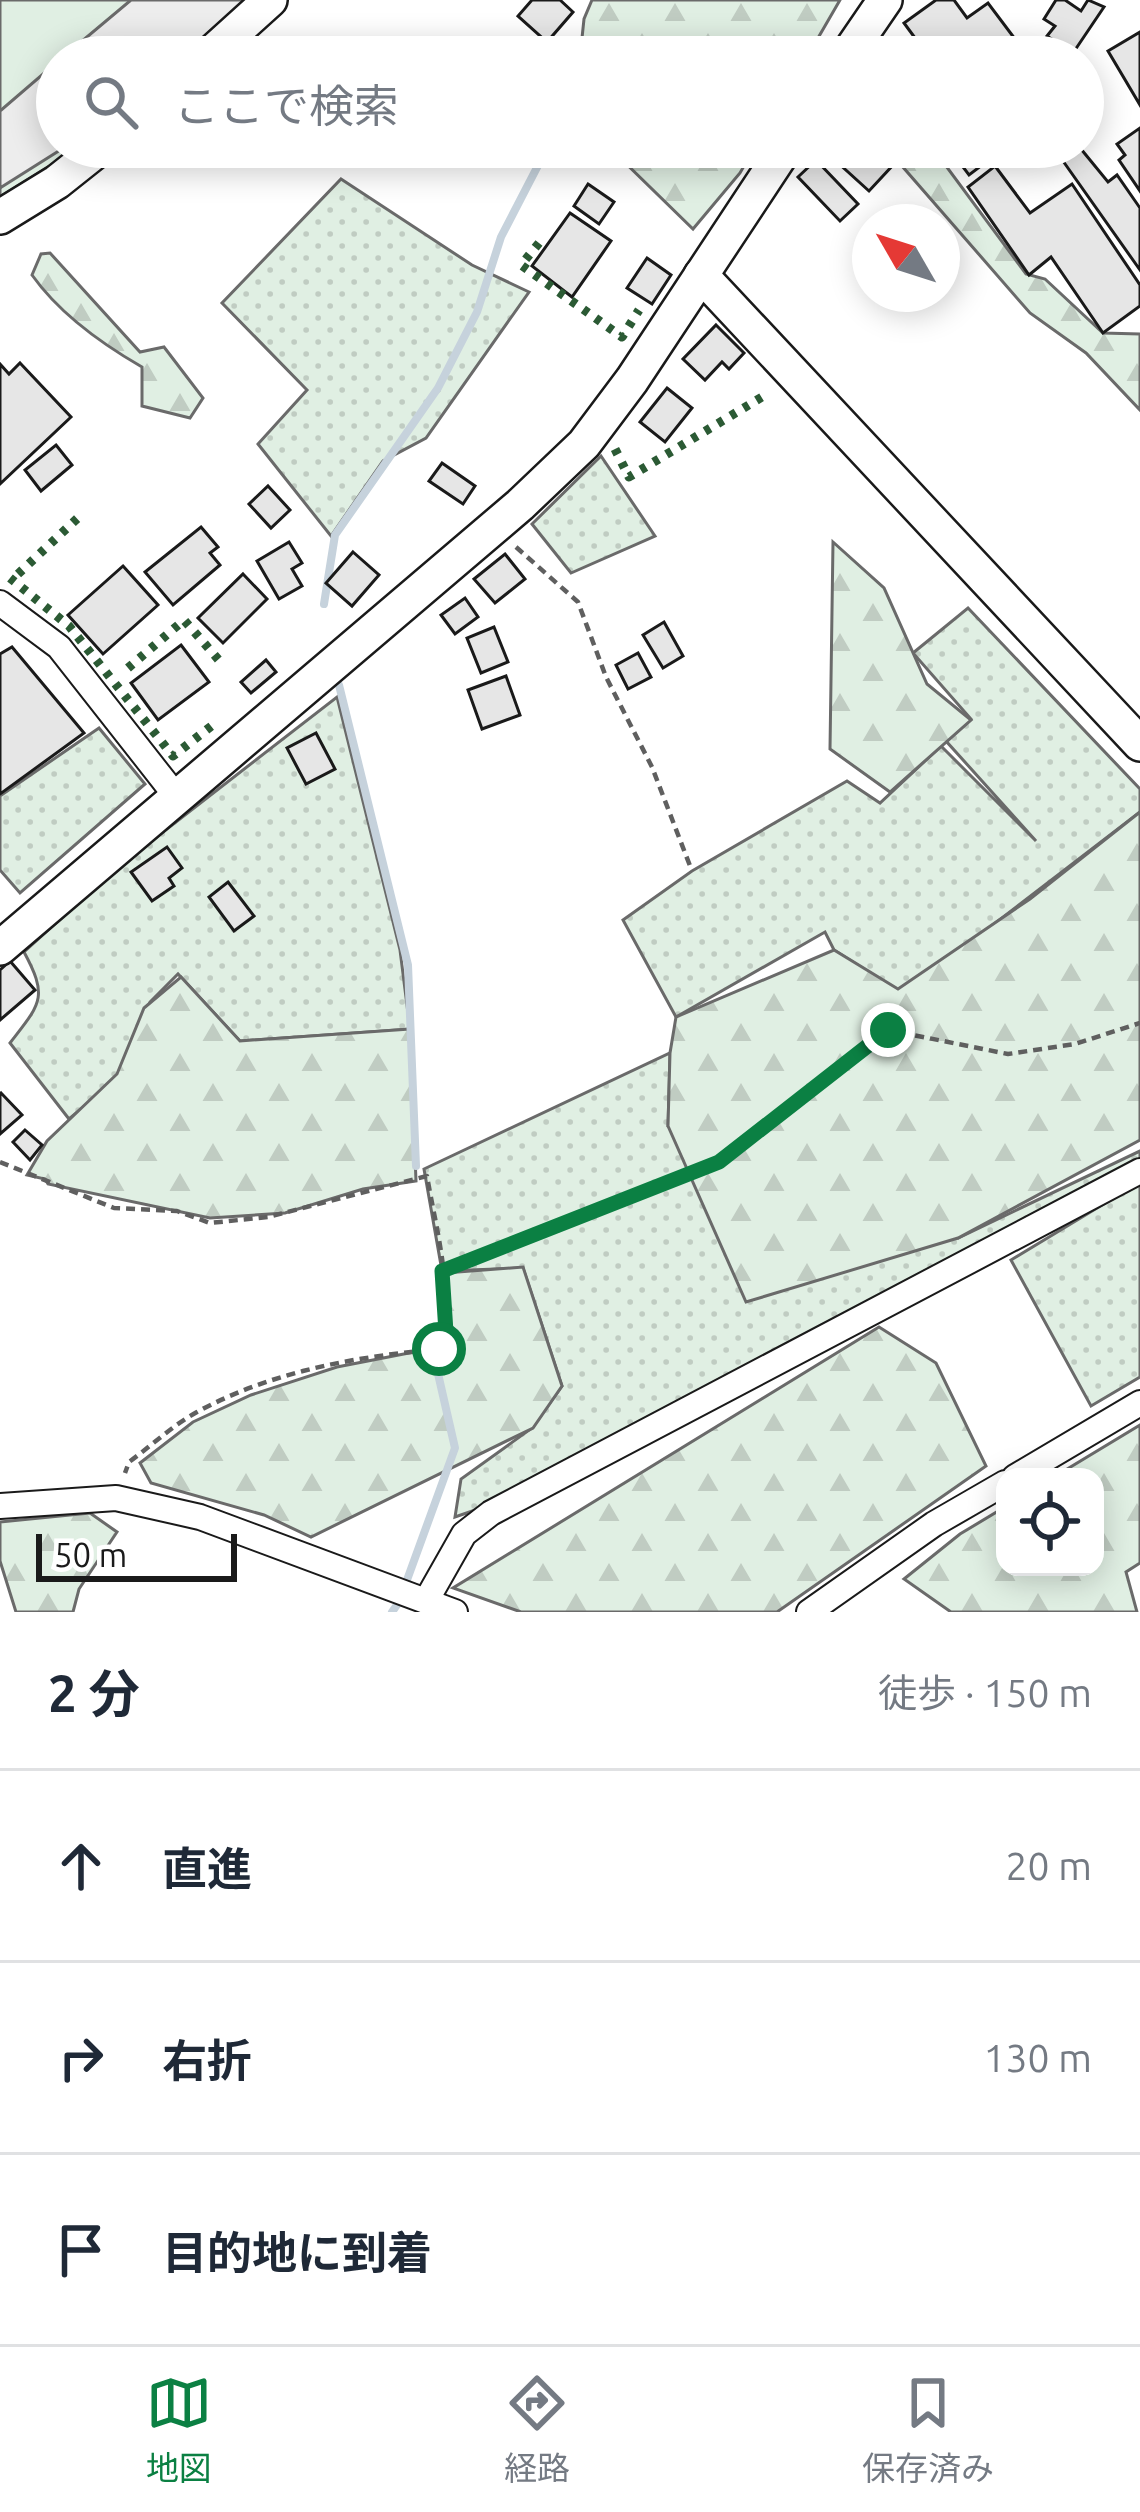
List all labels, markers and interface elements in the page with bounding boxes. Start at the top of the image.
search box [36,36,1104,168]
icon: search [78,69,144,135]
text: ここで検索 [174,80,399,131]
north arrow [852,204,960,312]
route end [861,1003,915,1057]
route start [412,1322,466,1376]
map controls [996,1468,1104,1576]
button: locate [996,1468,1104,1576]
scale bar [36,1528,237,1581]
text: 50 m [54,1536,127,1573]
text: 2 分 [48,1664,140,1722]
text: 徒歩 · 150 m [878,1671,1092,1714]
icon: ahead [48,1833,114,1899]
text: 直進 [162,1843,252,1894]
text: 20 m [1005,1844,1092,1887]
icon: right [48,2025,114,2091]
text: 右折 [162,2035,252,2086]
text: 130 m [983,2036,1092,2079]
icon: arrive [48,2217,114,2283]
text: 目的地に到着 [162,2227,432,2278]
tab: 地図 [146,2370,212,2490]
tab: 経路 [504,2370,570,2490]
tab: 保存済み [862,2370,994,2490]

